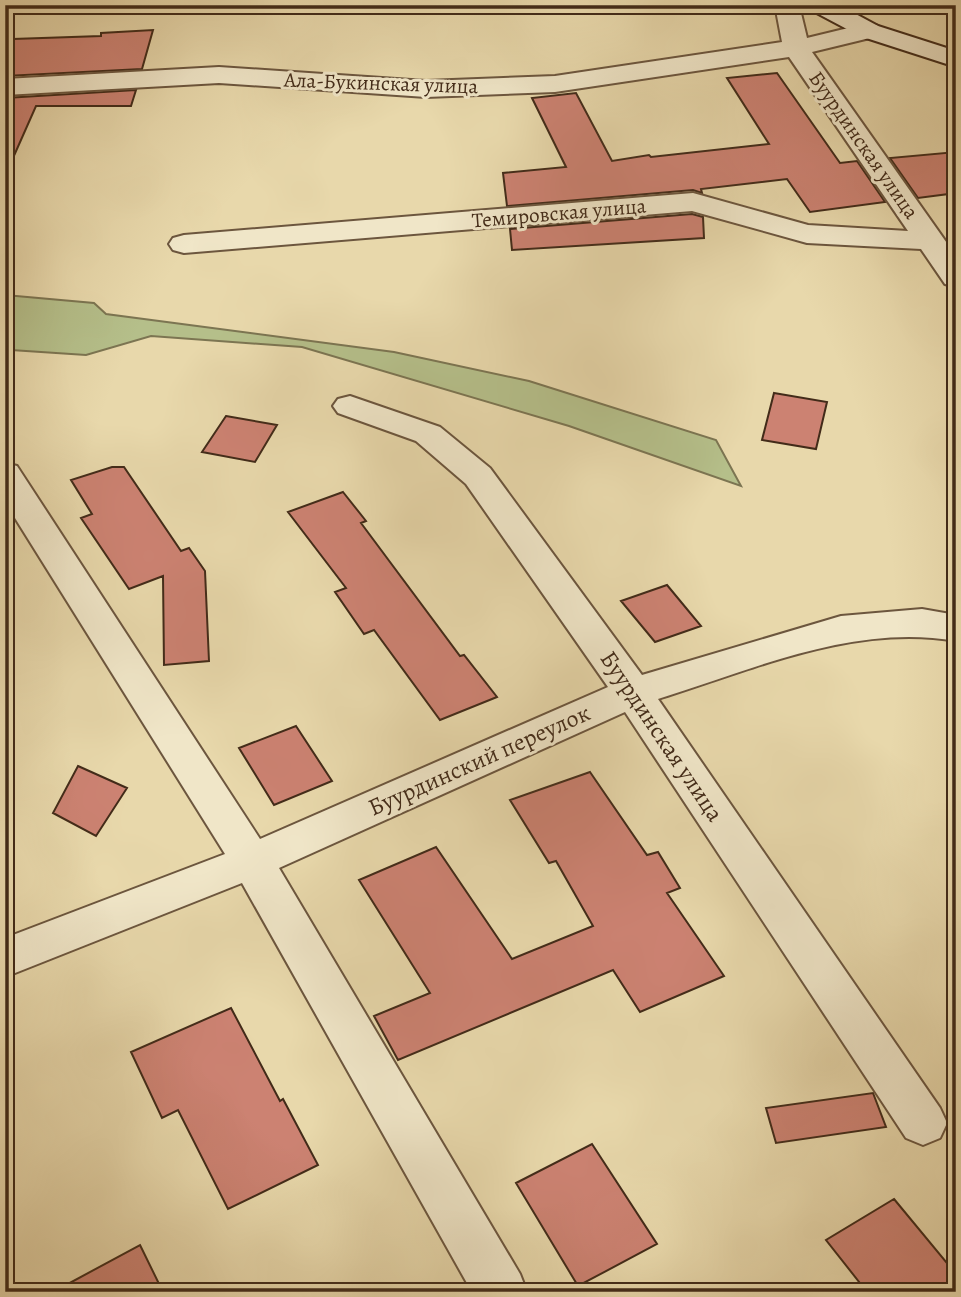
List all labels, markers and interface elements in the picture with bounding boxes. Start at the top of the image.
street label: Буурдинская улица [802,65,926,225]
street label: Ала-Букинская улица [282,66,479,100]
street label: Темировская улица [471,191,648,235]
street label: Буурдинская улица [593,644,731,828]
street label: Буурдинский переулок [363,697,595,823]

